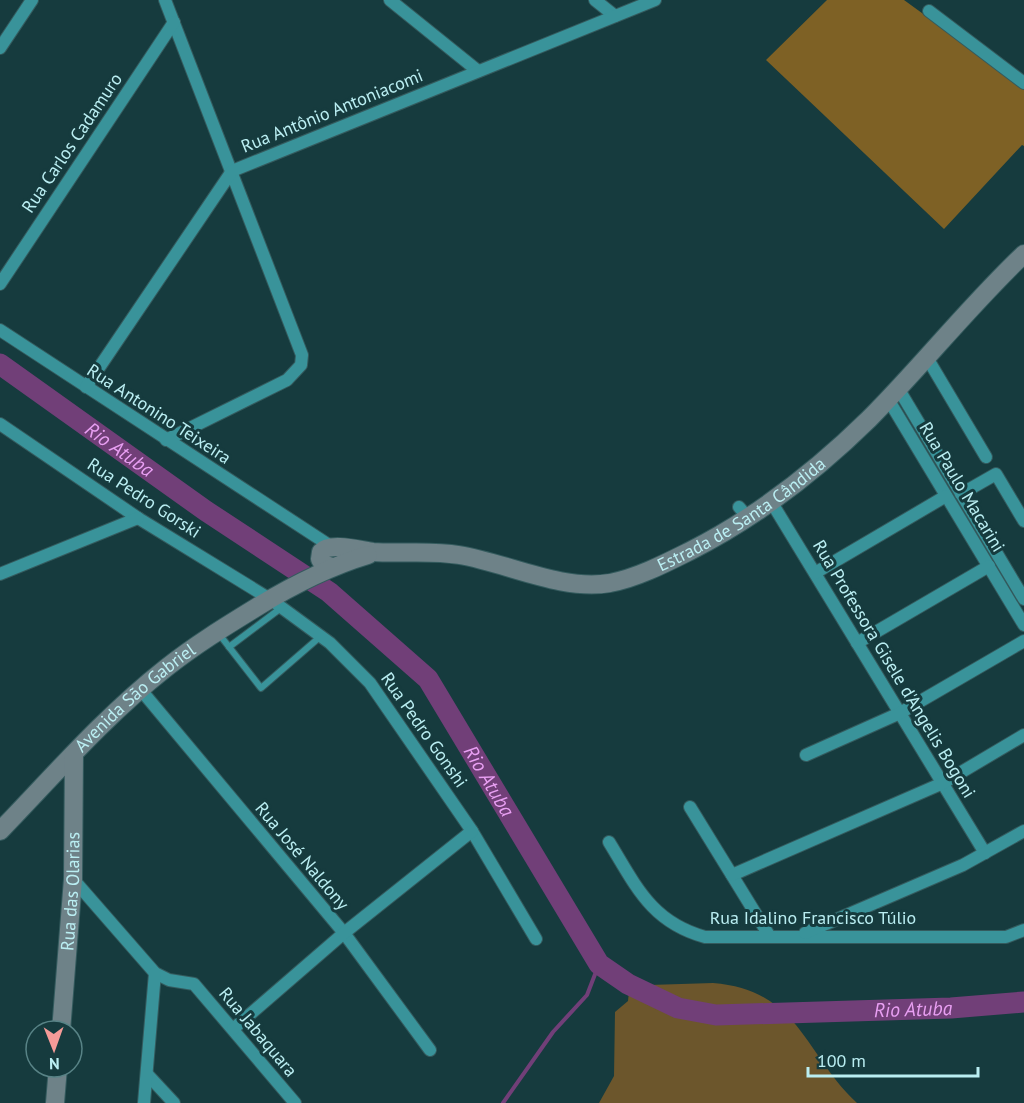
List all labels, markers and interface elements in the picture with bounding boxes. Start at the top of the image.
street label: Rua Antônio Antoniacomi [237,64,426,158]
street label: Rua Carlos Cadamuro [16,68,127,217]
street label: Rua Antonino Teixeira [83,358,236,469]
water label: Rio Atuba [80,416,159,483]
street label: Rua Paulo Macarini [915,418,1010,556]
street label: Rua Pedro Gorski [83,452,205,543]
street label: Estrada de Santa Cândida [653,452,830,576]
street label: Rua Professora Gisele d'Angelis Bogoni [808,535,981,802]
street label: Avenida São Gabriel [69,638,200,757]
street label: Rua Pedro Gonshi [376,668,473,792]
water label: Rio Atuba [458,741,521,822]
street label: Rua José Naldony [250,797,355,915]
street label: Rua das Olarias [55,832,84,952]
street label: Rua Idalino Francisco Túlio [710,906,916,929]
street label: Rua Jabaquara [214,982,303,1081]
water label: Rio Atuba [873,995,953,1023]
north arrow [24,1019,84,1079]
scale bar [808,1040,978,1078]
text: 100 m [817,1049,866,1072]
text: N [49,1054,60,1074]

